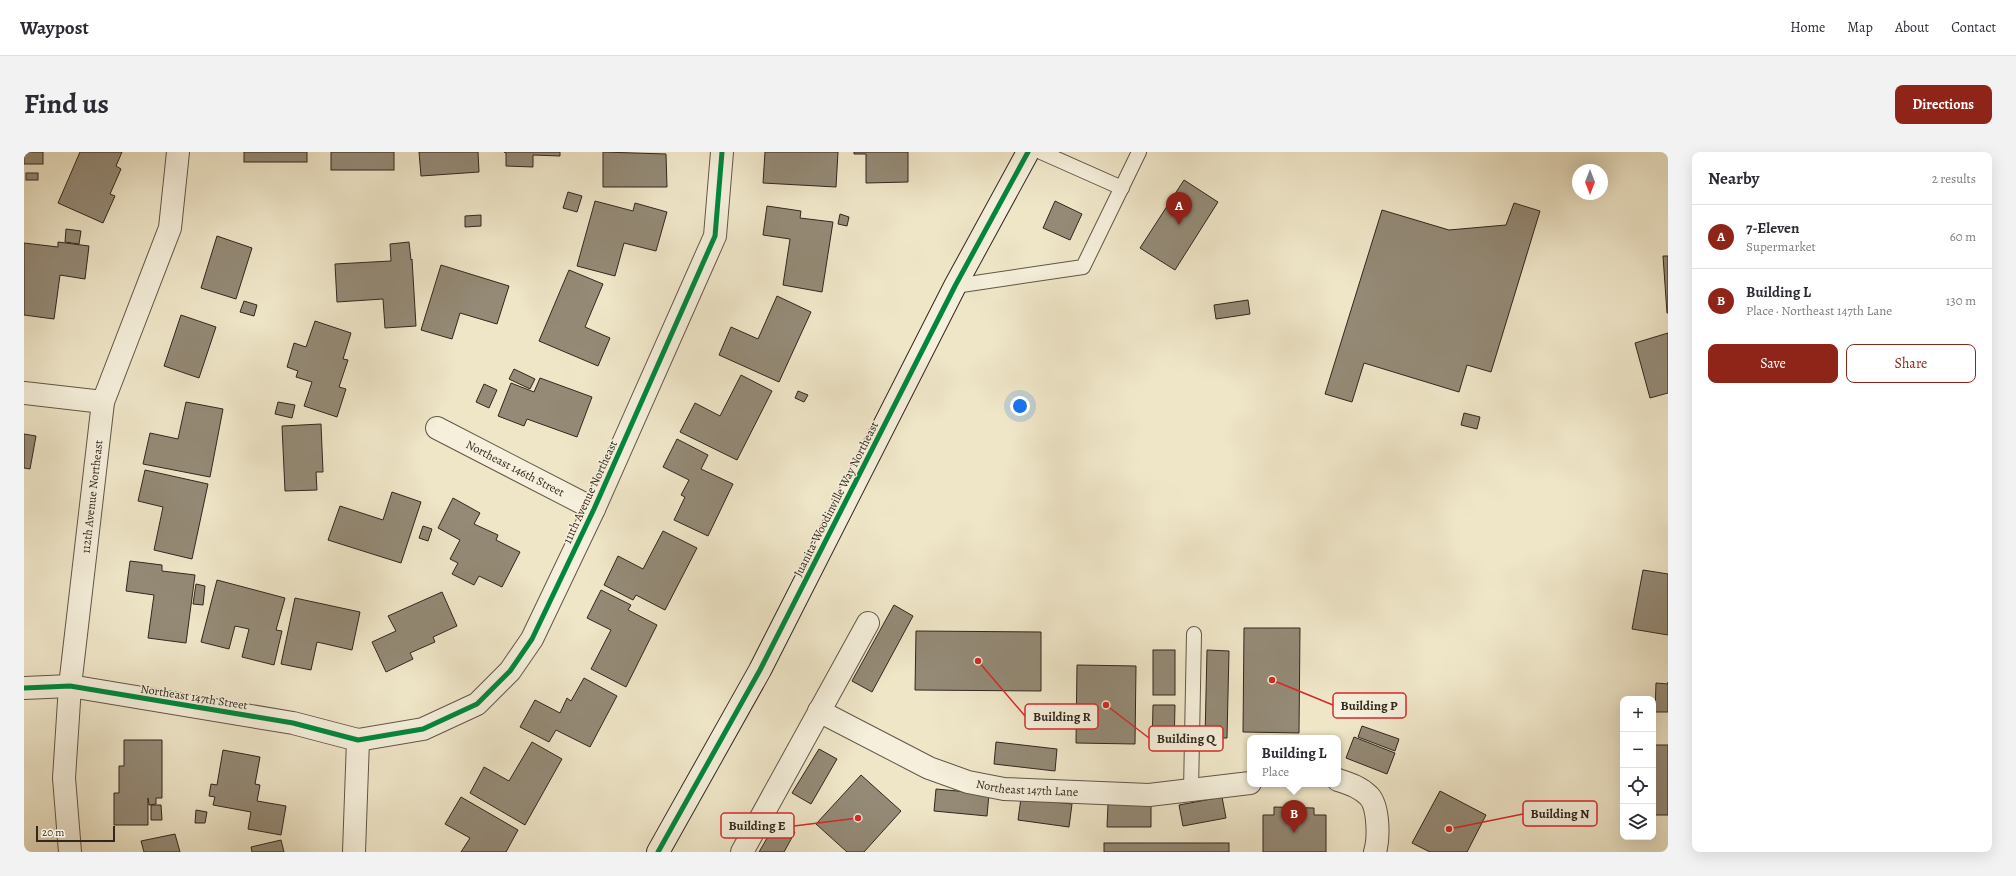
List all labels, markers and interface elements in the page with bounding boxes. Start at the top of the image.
text: Waypost [20,15,89,41]
text: Home [1790,18,1825,37]
text: Map [1847,18,1873,37]
text: About [1895,18,1929,37]
text: Contact [1951,18,1996,37]
text: Find us [24,85,109,123]
button: Directions [1895,85,1992,124]
north arrow [1572,164,1608,200]
text: Nearby [1708,167,1759,190]
text: 2 results [1932,170,1976,187]
pin: A [1166,192,1192,225]
text: 7-Eleven [1746,218,1799,238]
text: A [1717,228,1725,245]
text: 60 m [1950,228,1976,245]
text: Supermarket [1746,238,1816,255]
text: Building L [1746,282,1811,302]
text: B [1717,292,1725,309]
text: 130 m [1946,292,1976,309]
text: Place · Northeast 147th Lane [1746,302,1892,319]
button: Save [1708,344,1838,383]
button: Share [1846,344,1976,383]
your location [1010,396,1030,416]
street label: Juanita-Woodinville Way Northeast [790,419,882,579]
street label: Northeast 146th Street [463,436,567,500]
street label: 111th Avenue Northeast [559,438,621,546]
street label: 112th Avenue Northeast [77,439,107,554]
street label: Northeast 147th Street [139,681,249,713]
callout: Building P [1333,693,1406,718]
map controls [1620,696,1656,840]
button: + [1620,696,1656,732]
text: Building P [1341,697,1398,714]
callout: Building R [1025,704,1098,729]
text: Building R [1033,708,1092,725]
callout: Building Q [1149,726,1223,751]
text: Building Q [1157,730,1217,747]
button: − [1620,732,1656,768]
popup [1247,735,1341,787]
text: Building L [1262,743,1327,763]
text: Place [1262,763,1289,780]
button: locate [1620,768,1656,804]
street label: Northeast 147th Lane [975,776,1079,800]
pin: B [1281,800,1307,833]
callout: Building N [1523,801,1597,826]
button: layers [1620,804,1656,840]
text: Building N [1531,805,1590,822]
callout: Building E [721,813,794,838]
text: Building E [728,817,786,834]
scale bar [36,824,115,843]
text: 20 m [42,825,64,840]

